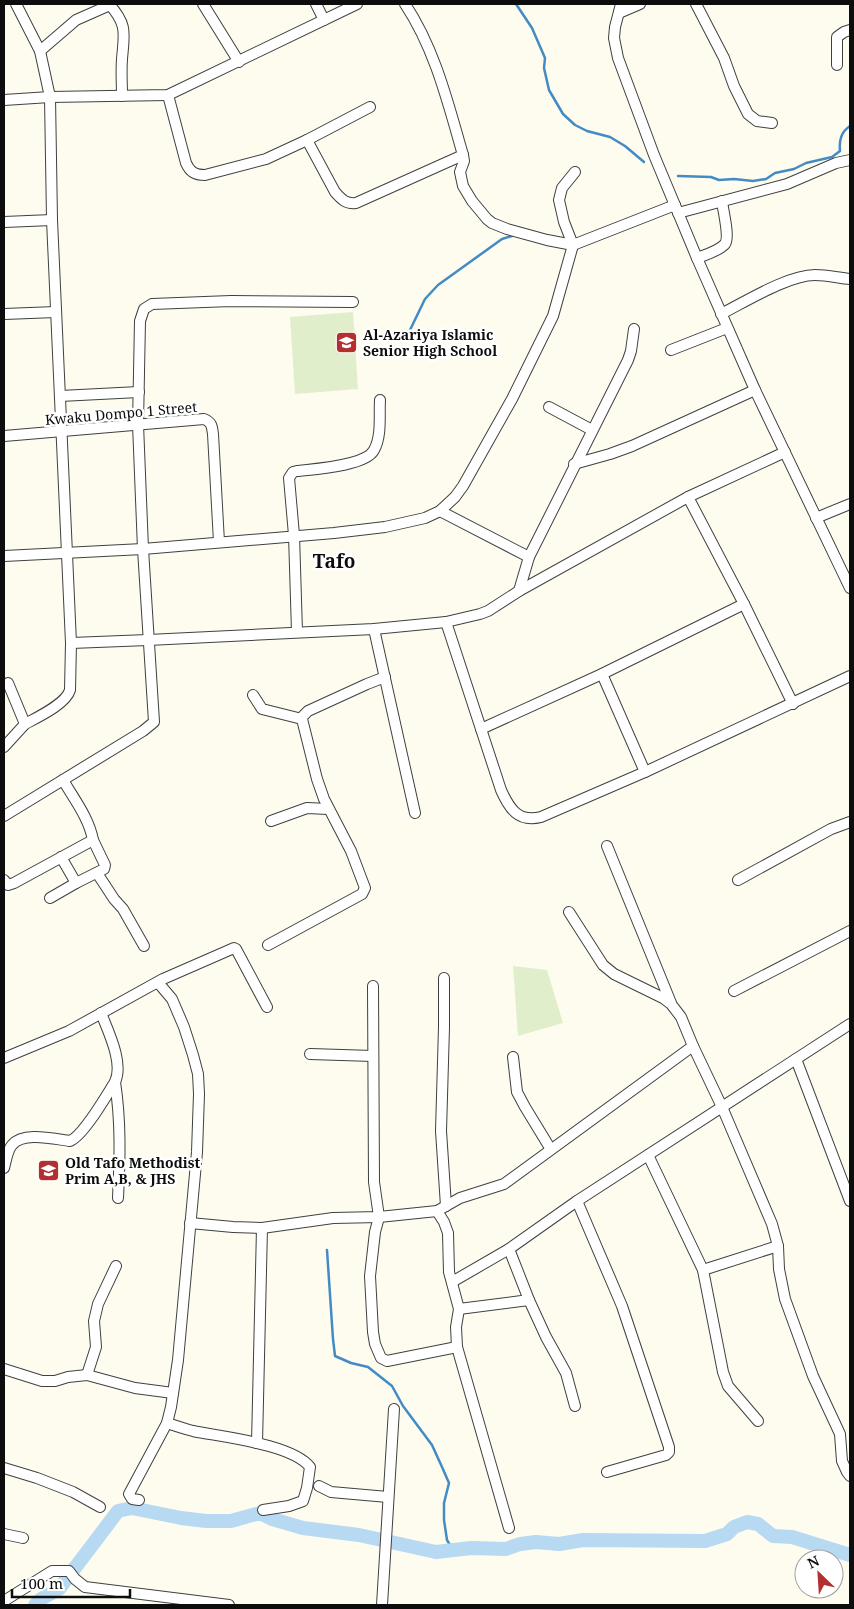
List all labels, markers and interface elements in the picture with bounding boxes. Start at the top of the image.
place label: Al-Azariya Islamic Senior High School [363,325,497,360]
school or university icon: Al-Azariya Islamic Senior High School [335,330,359,354]
street label: Kwaku Dompo 1 Street [44,397,198,429]
district label: Tafo [313,548,355,574]
place label: Old Tafo Methodist Prim A,B, & JHS [65,1153,200,1188]
school or university icon: Old Tafo Methodist Prim A,B, & JHS [37,1158,61,1182]
north arrow [794,1549,844,1599]
text: N [804,1551,822,1573]
scale bar [12,1566,130,1598]
text: 100 m [20,1573,63,1593]

